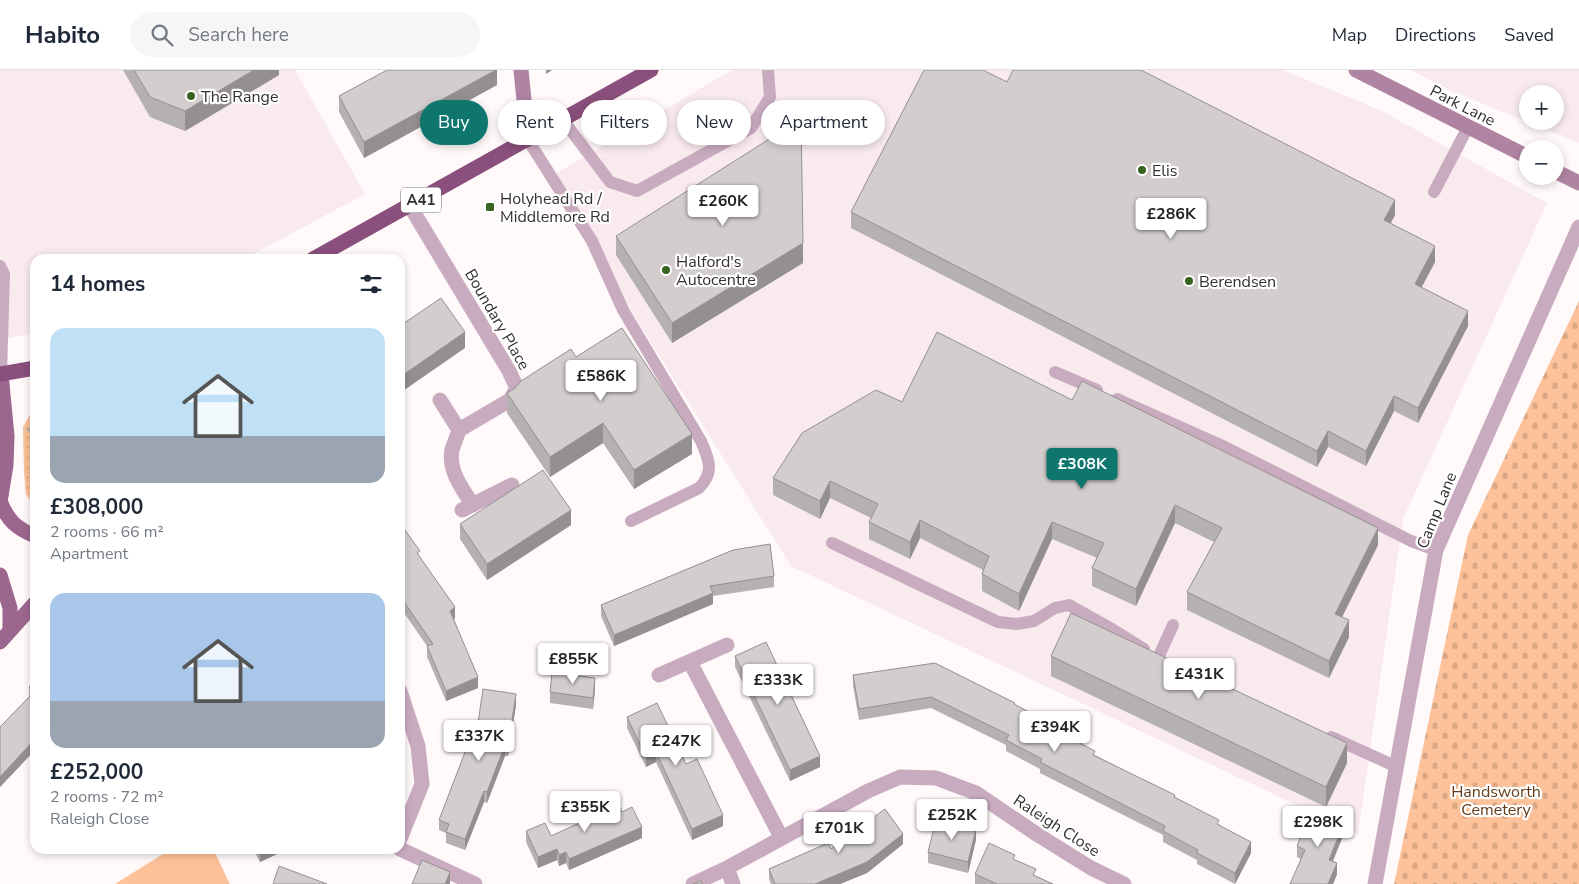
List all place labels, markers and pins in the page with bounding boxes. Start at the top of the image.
place label: The Range [201,86,278,108]
marker: The Range [185,90,197,102]
place label: Elis [1152,160,1177,182]
marker: Elis [1136,164,1148,176]
pin: £260K [688,184,758,227]
place label: Holyhead Rd / Middlemore Rd [500,188,610,228]
pin: £286K [1136,198,1206,240]
marker: Holyhead Rd / Middlemore Rd [484,201,496,213]
place label: Halford's Autocentre [676,251,756,291]
marker: Halford's Autocentre [660,264,672,276]
place label: Berendsen [1199,271,1276,293]
marker: Berendsen [1183,275,1195,287]
pin: £586K [566,360,636,402]
pin: £308K [1047,448,1117,490]
pin: £855K [538,642,608,685]
pin: £431K [1164,658,1234,700]
pin: £333K [743,664,813,706]
pin: £394K [1020,710,1090,753]
pin: £337K [444,720,514,762]
pin: £247K [641,724,711,767]
pin: £355K [550,790,620,833]
pin: £252K [917,798,987,841]
pin: £298K [1283,806,1353,848]
pin: £701K [804,812,874,854]

